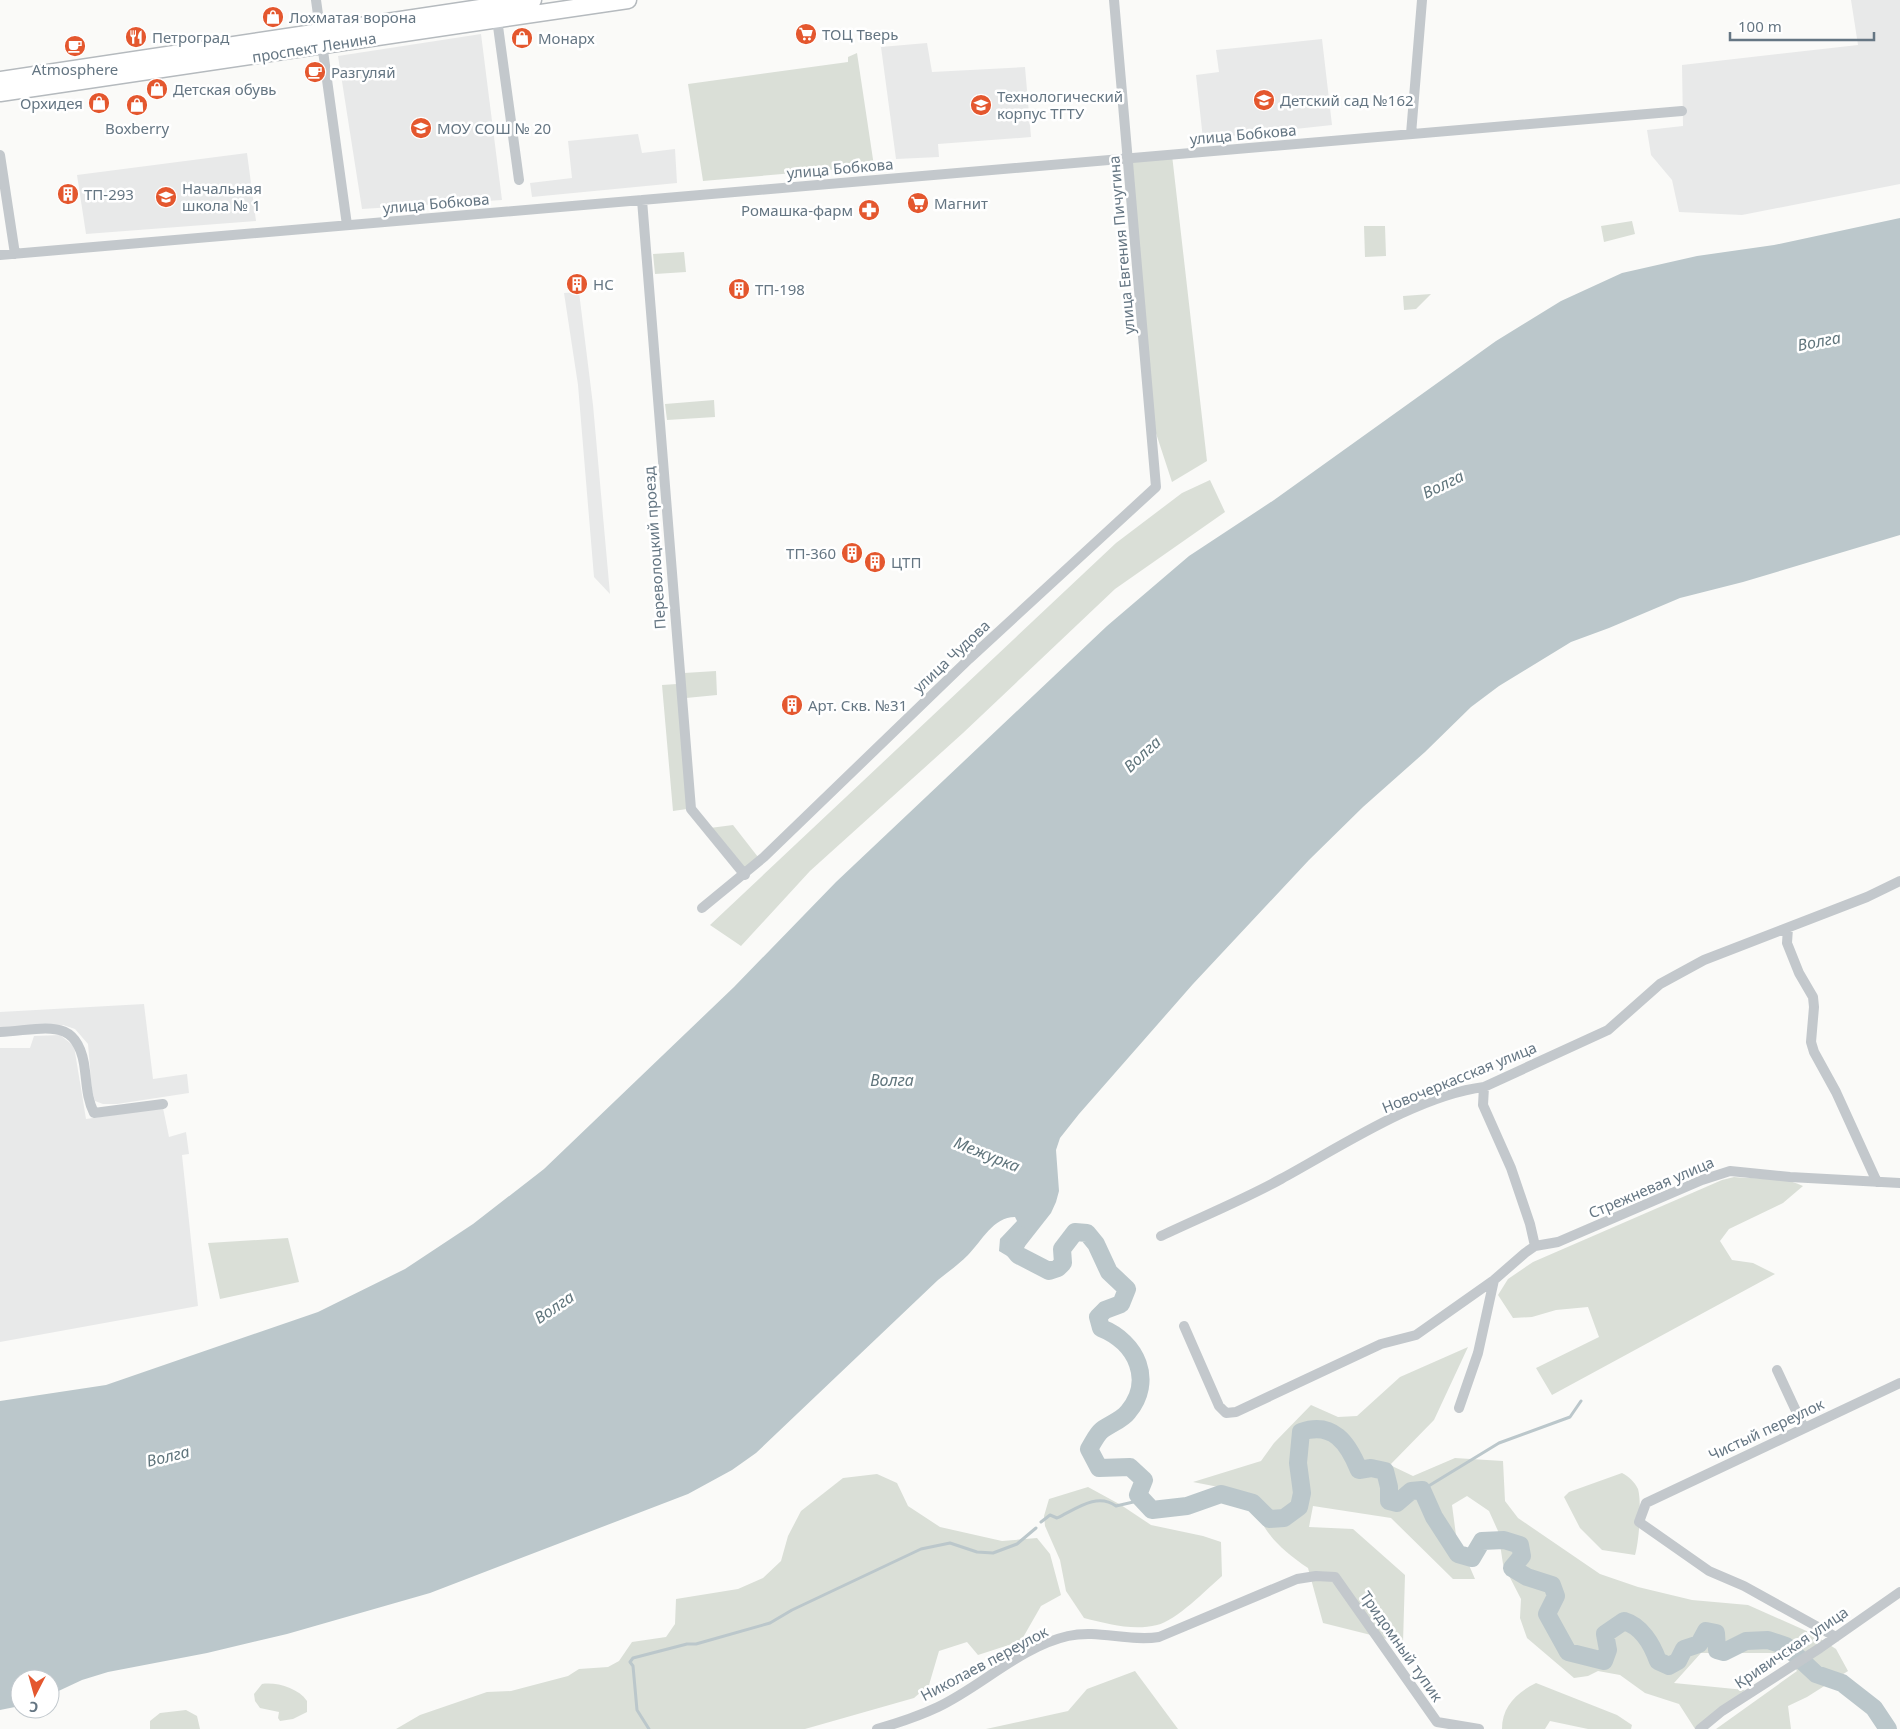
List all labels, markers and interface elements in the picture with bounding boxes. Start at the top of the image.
shop icon: Лохматая ворона [261,5,285,29]
place label: Лохматая ворона [289,7,416,27]
scale bar [1730,10,1874,42]
text: 100 m [1738,16,1782,36]
supermarket icon: ТОЦ Тверь [794,22,818,46]
place label: ТОЦ Тверь [822,24,898,44]
restaurant icon: Петроград [124,25,148,49]
shop icon: Монарх [510,26,534,50]
place label: Петроград [152,27,229,47]
street label: проспект Ленина [250,27,378,67]
place label: Монарх [538,28,595,48]
cafe icon: Atmosphere [63,34,87,58]
place label: Atmosphere [32,59,118,79]
cafe icon: Разгуляй [303,60,327,84]
place label: Разгуляй [331,62,396,82]
shop icon: Детская обувь [145,77,169,101]
place label: Детская обувь [173,79,277,99]
place label: Технологический корпус ТГТУ [997,86,1123,123]
school or university icon: Детский сад №162 [1252,88,1276,112]
place label: Детский сад №162 [1280,90,1414,110]
shop icon: Орхидея [87,91,111,115]
place label: Орхидея [20,93,83,113]
shop icon: Boxberry [125,93,149,117]
school or university icon: Технологический корпус ТГТУ [969,93,993,117]
school or university icon: МОУ СОШ № 20 [409,116,433,140]
place label: Boxberry [105,118,169,138]
place label: МОУ СОШ № 20 [437,118,551,138]
street label: улица Бобкова [1189,119,1297,149]
street label: улица Бобкова [786,153,894,183]
street label: улица Евгения Пичугина [1103,155,1139,335]
place label: Начальная школа № 1 [182,178,262,215]
building icon: ТП-293 [56,182,80,206]
place label: ТП-293 [84,184,134,204]
school or university icon: Начальная школа № 1 [154,185,178,209]
street label: улица Бобкова [382,188,490,218]
supermarket icon: Магнит [906,191,930,215]
place label: Магнит [934,193,988,213]
pharmacy icon: Ромашка-фарм [857,198,881,222]
place label: Ромашка-фарм [741,200,853,220]
building icon: НС [565,272,589,296]
place label: НС [593,274,614,294]
building icon: ТП-198 [727,277,751,301]
place label: ТП-198 [755,279,805,299]
water label: Волга [1795,326,1843,356]
water label: Волга [1419,465,1467,503]
street label: Переволоцкий проезд [638,466,670,630]
building icon: ТП-360 [840,541,864,565]
place label: ТП-360 [786,543,836,563]
building icon: ЦТП [863,550,887,574]
place label: ЦТП [891,552,921,572]
street label: улица Чудова [908,615,994,697]
building icon: Арт. Скв. №31 [780,693,804,717]
place label: Арт. Скв. №31 [808,695,907,715]
water label: Волга [1119,731,1165,777]
street label: Новочеркасская улица [1379,1037,1539,1117]
water label: Волга [870,1069,914,1091]
water label: Межурка [951,1131,1023,1177]
street label: Стрежневая улица [1585,1152,1717,1222]
water label: Волга [530,1286,578,1328]
street label: Чистый переулок [1705,1393,1827,1465]
water label: Волга [144,1440,192,1472]
street label: Тридомный тупик [1356,1587,1448,1705]
street label: Кривичская улица [1730,1602,1852,1692]
street label: Николаев переулок [917,1621,1051,1705]
north arrow [10,1669,60,1719]
text: С [28,1698,39,1717]

